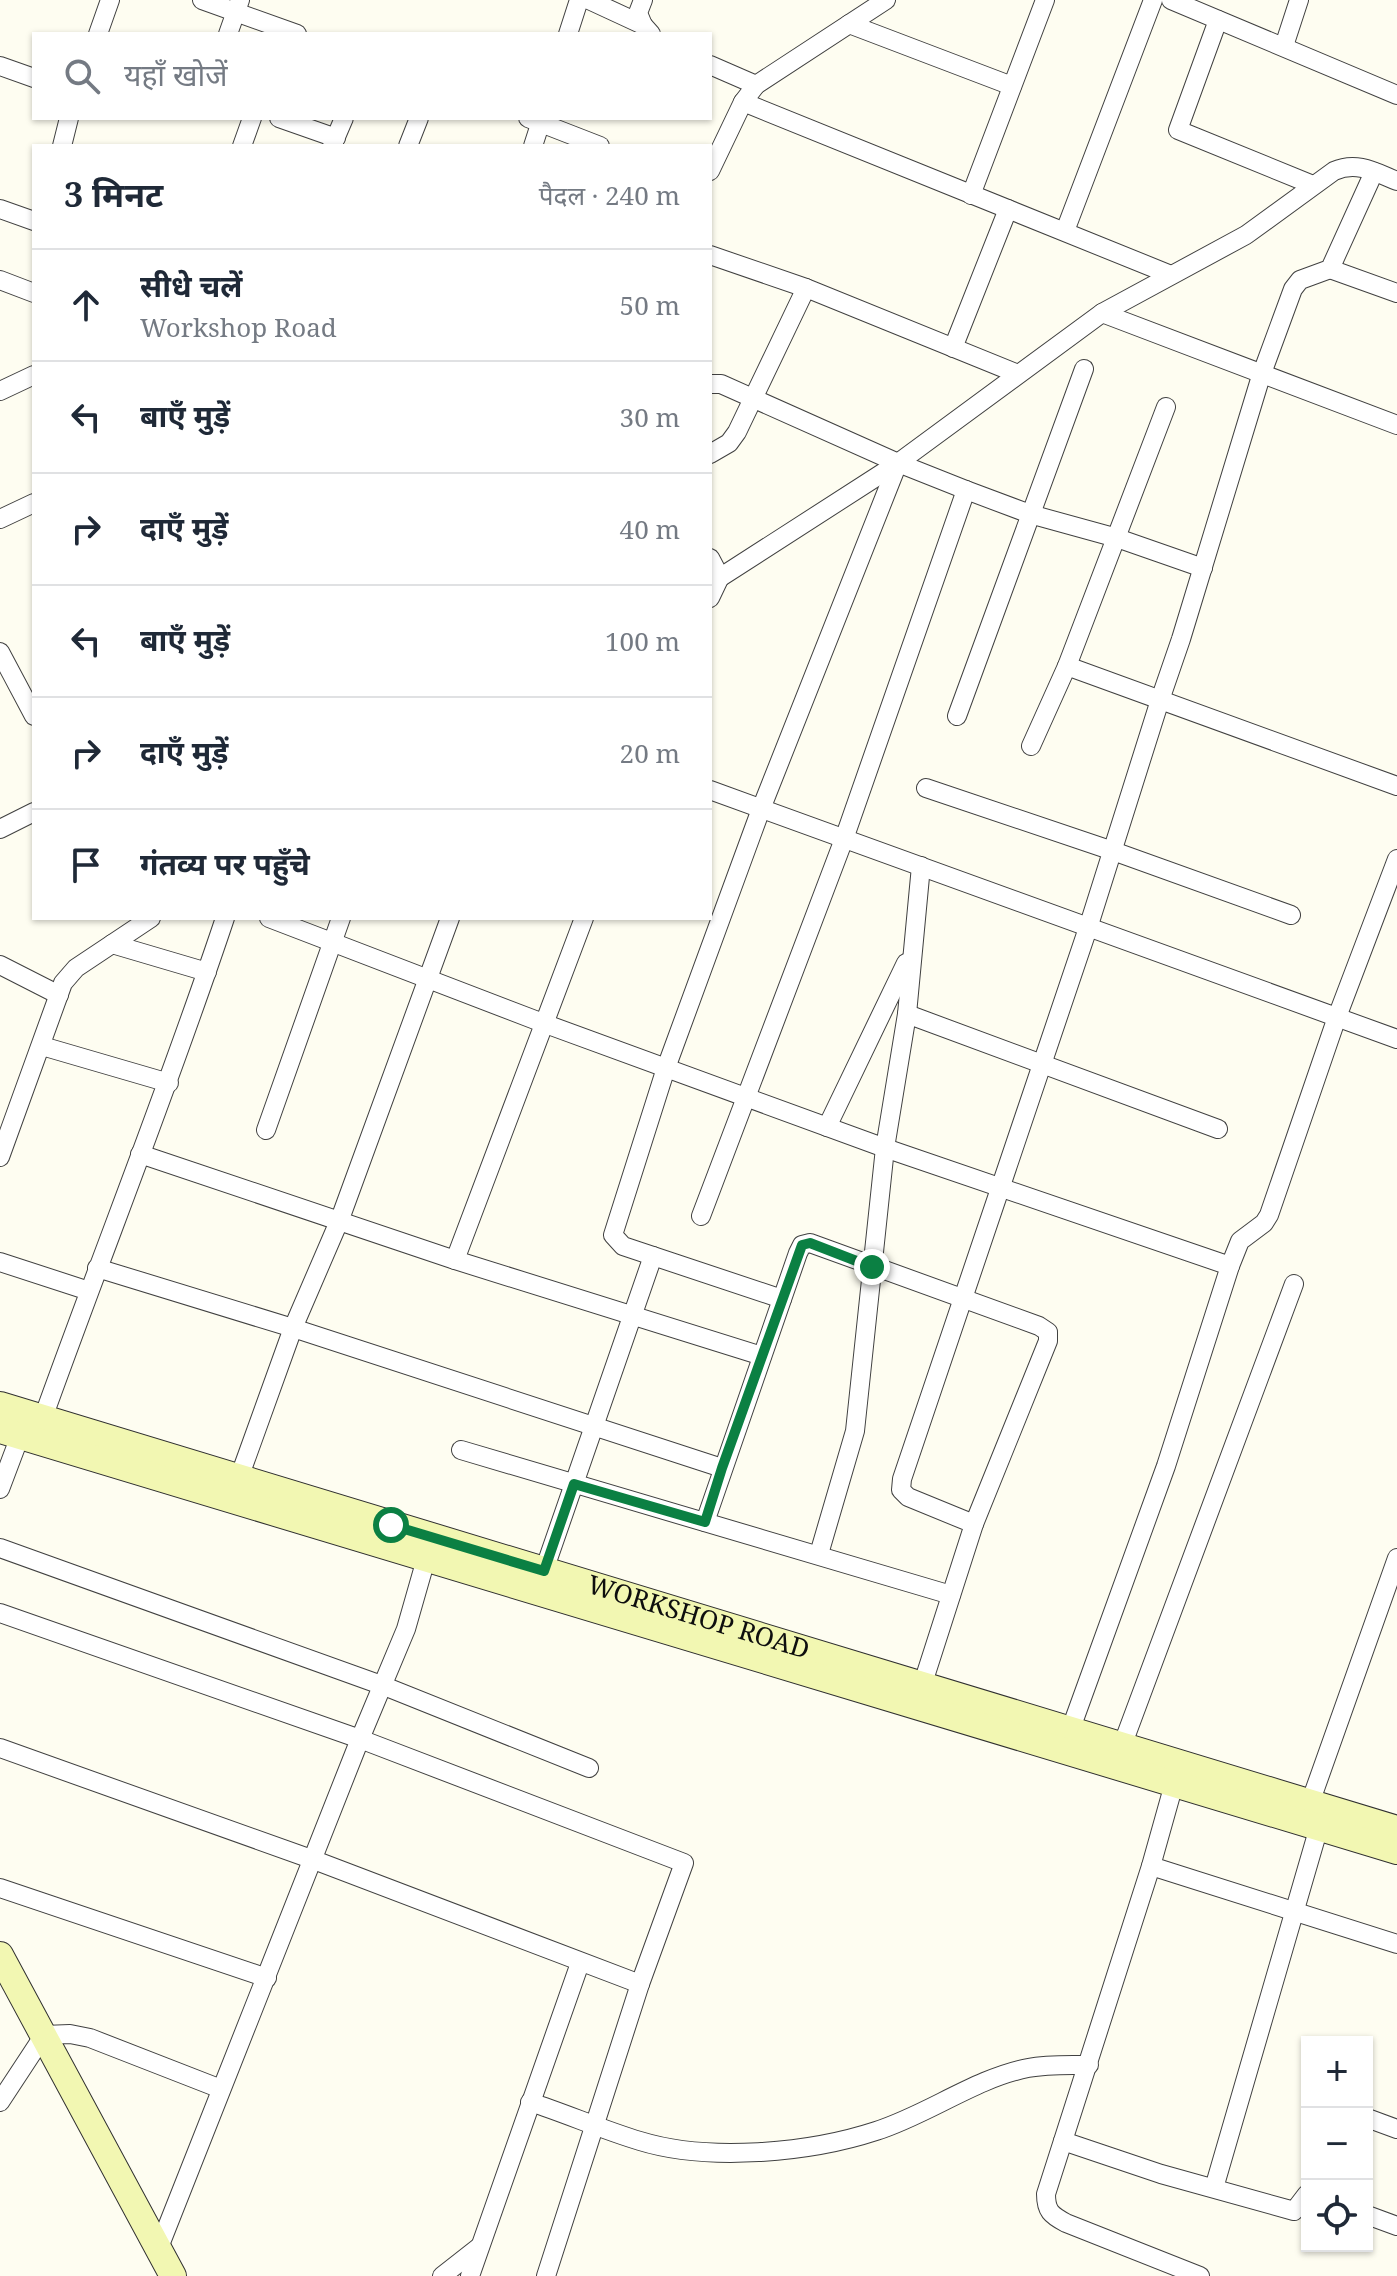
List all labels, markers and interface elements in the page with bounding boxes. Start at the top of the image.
search box [32,32,712,120]
icon: search [60,54,104,98]
text: यहाँ खोजें [124,54,227,95]
text: 3 मिनट [64,171,163,217]
text: पैदल · 240 m [539,177,680,213]
text: सीधे चलें [140,265,242,306]
icon: ahead [64,283,108,327]
text: 50 m [620,287,680,323]
text: Workshop Road [140,309,337,345]
icon: left [64,395,108,439]
text: बाएँ मुड़ें [140,395,230,436]
text: 30 m [620,399,680,435]
icon: right [64,507,108,551]
text: दाएँ मुड़ें [140,507,228,548]
text: 40 m [620,511,680,547]
icon: left [64,619,108,663]
text: बाएँ मुड़ें [140,619,230,660]
text: 100 m [605,623,680,659]
icon: right [64,731,108,775]
text: दाएँ मुड़ें [140,731,228,772]
text: 20 m [620,735,680,771]
icon: arrive [64,843,108,887]
text: गंतव्य पर पहुँचे [140,843,310,884]
route end [854,1249,890,1285]
route start [373,1507,409,1543]
street label: WORKSHOP ROAD [583,1565,814,1667]
map controls [1301,2036,1373,2252]
button: + [1301,2036,1373,2108]
button: − [1301,2108,1373,2180]
button: locate [1301,2180,1373,2252]

